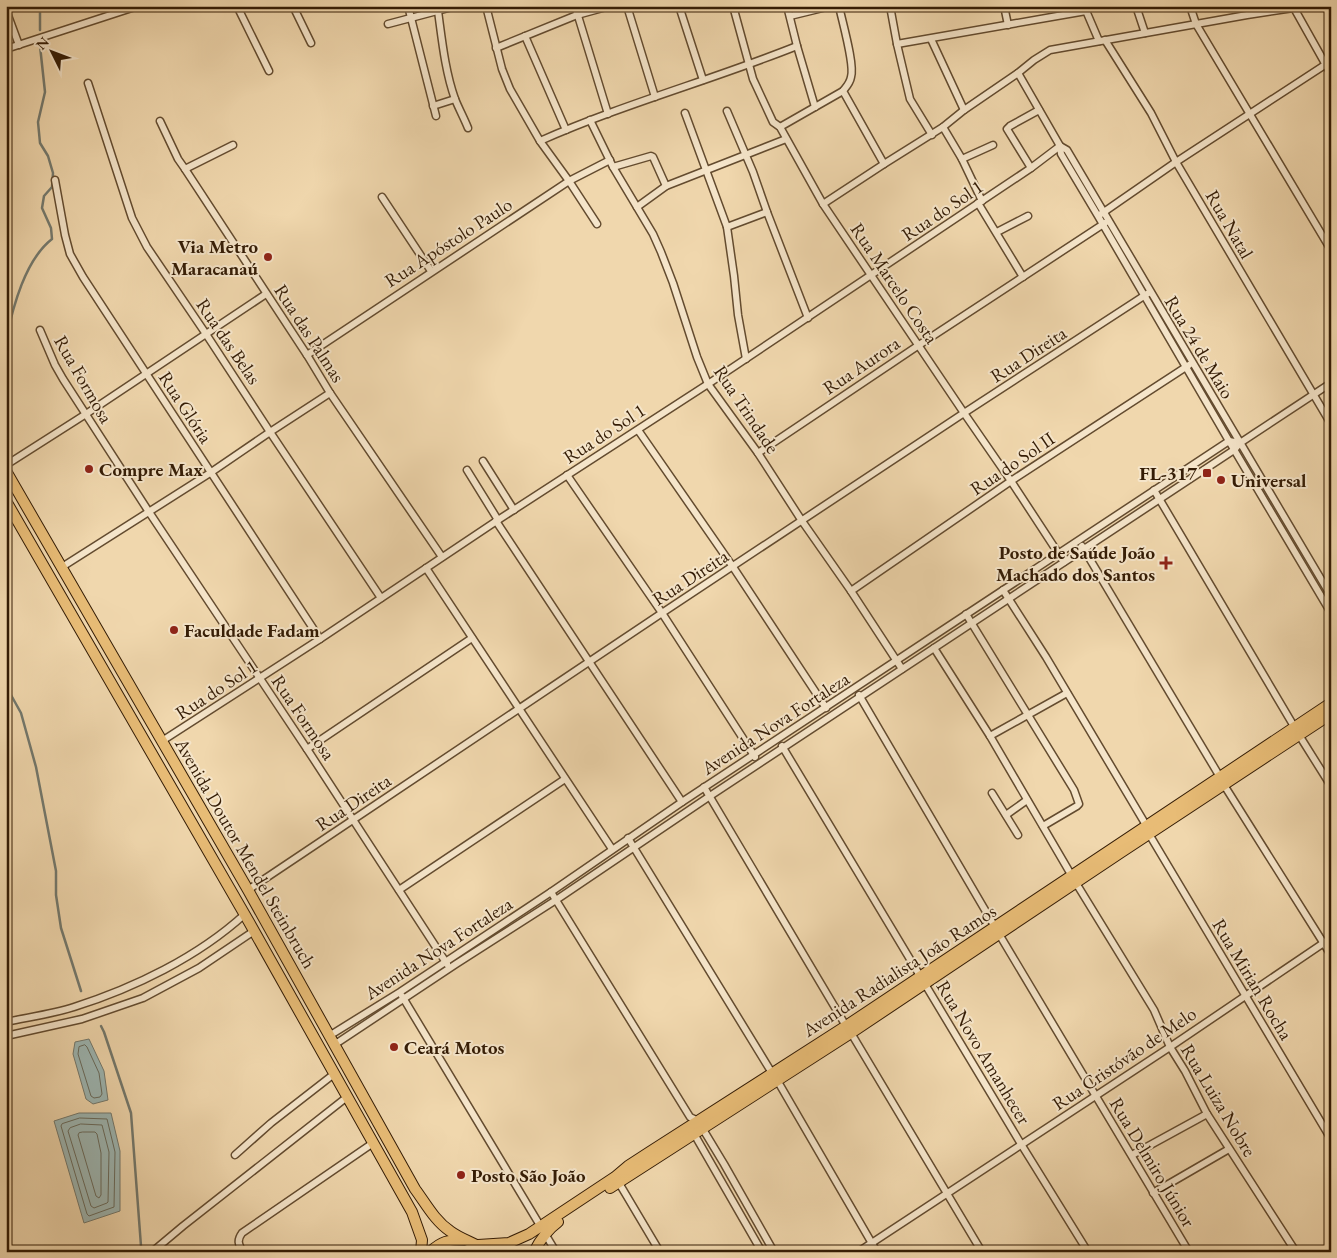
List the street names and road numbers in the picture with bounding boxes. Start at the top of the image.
street label: Rua do Sol 1 [897,174,988,247]
street label: Rua Natal [1200,185,1260,264]
street label: Rua Apóstolo Paulo [380,192,517,293]
street label: Rua Marcelo Costa [845,218,945,349]
street label: Rua das Palmas [269,279,351,387]
street label: Rua 24 de Maio [1159,291,1240,403]
street label: Rua das Belas [191,293,267,389]
street label: Rua Direita [985,320,1071,388]
street label: Rua Aurora [818,330,905,400]
street label: Rua Formosa [48,331,119,428]
street label: Rua Trindade [708,360,785,458]
street label: Rua Glória [153,366,218,449]
street label: Rua do Sol 1 [558,398,650,469]
street label: Rua do Sol II [965,426,1060,501]
street label: Rua Direita [647,543,733,611]
street label: Rua do Sol 1 [170,654,262,725]
street label: Avenida Nova Fortaleza [696,666,854,781]
street label: Rua Formosa [266,670,342,765]
street label: Avenida Doutor Mendel Steinbruch [169,733,322,973]
street label: Rua Direita [311,768,396,837]
street label: Avenida Nova Fortaleza [359,891,517,1006]
street label: Avenida Radialista João Ramos [797,898,1001,1043]
street label: Rua Mirian Rocha [1207,914,1299,1045]
street label: Rua Novo Amanhecer [931,976,1037,1129]
street label: Rua Cristóvão de Melo [1047,1001,1201,1116]
street label: Rua Luiza Nobre [1175,1039,1262,1161]
street label: Rua Delmiro Júnior [1104,1093,1202,1232]

